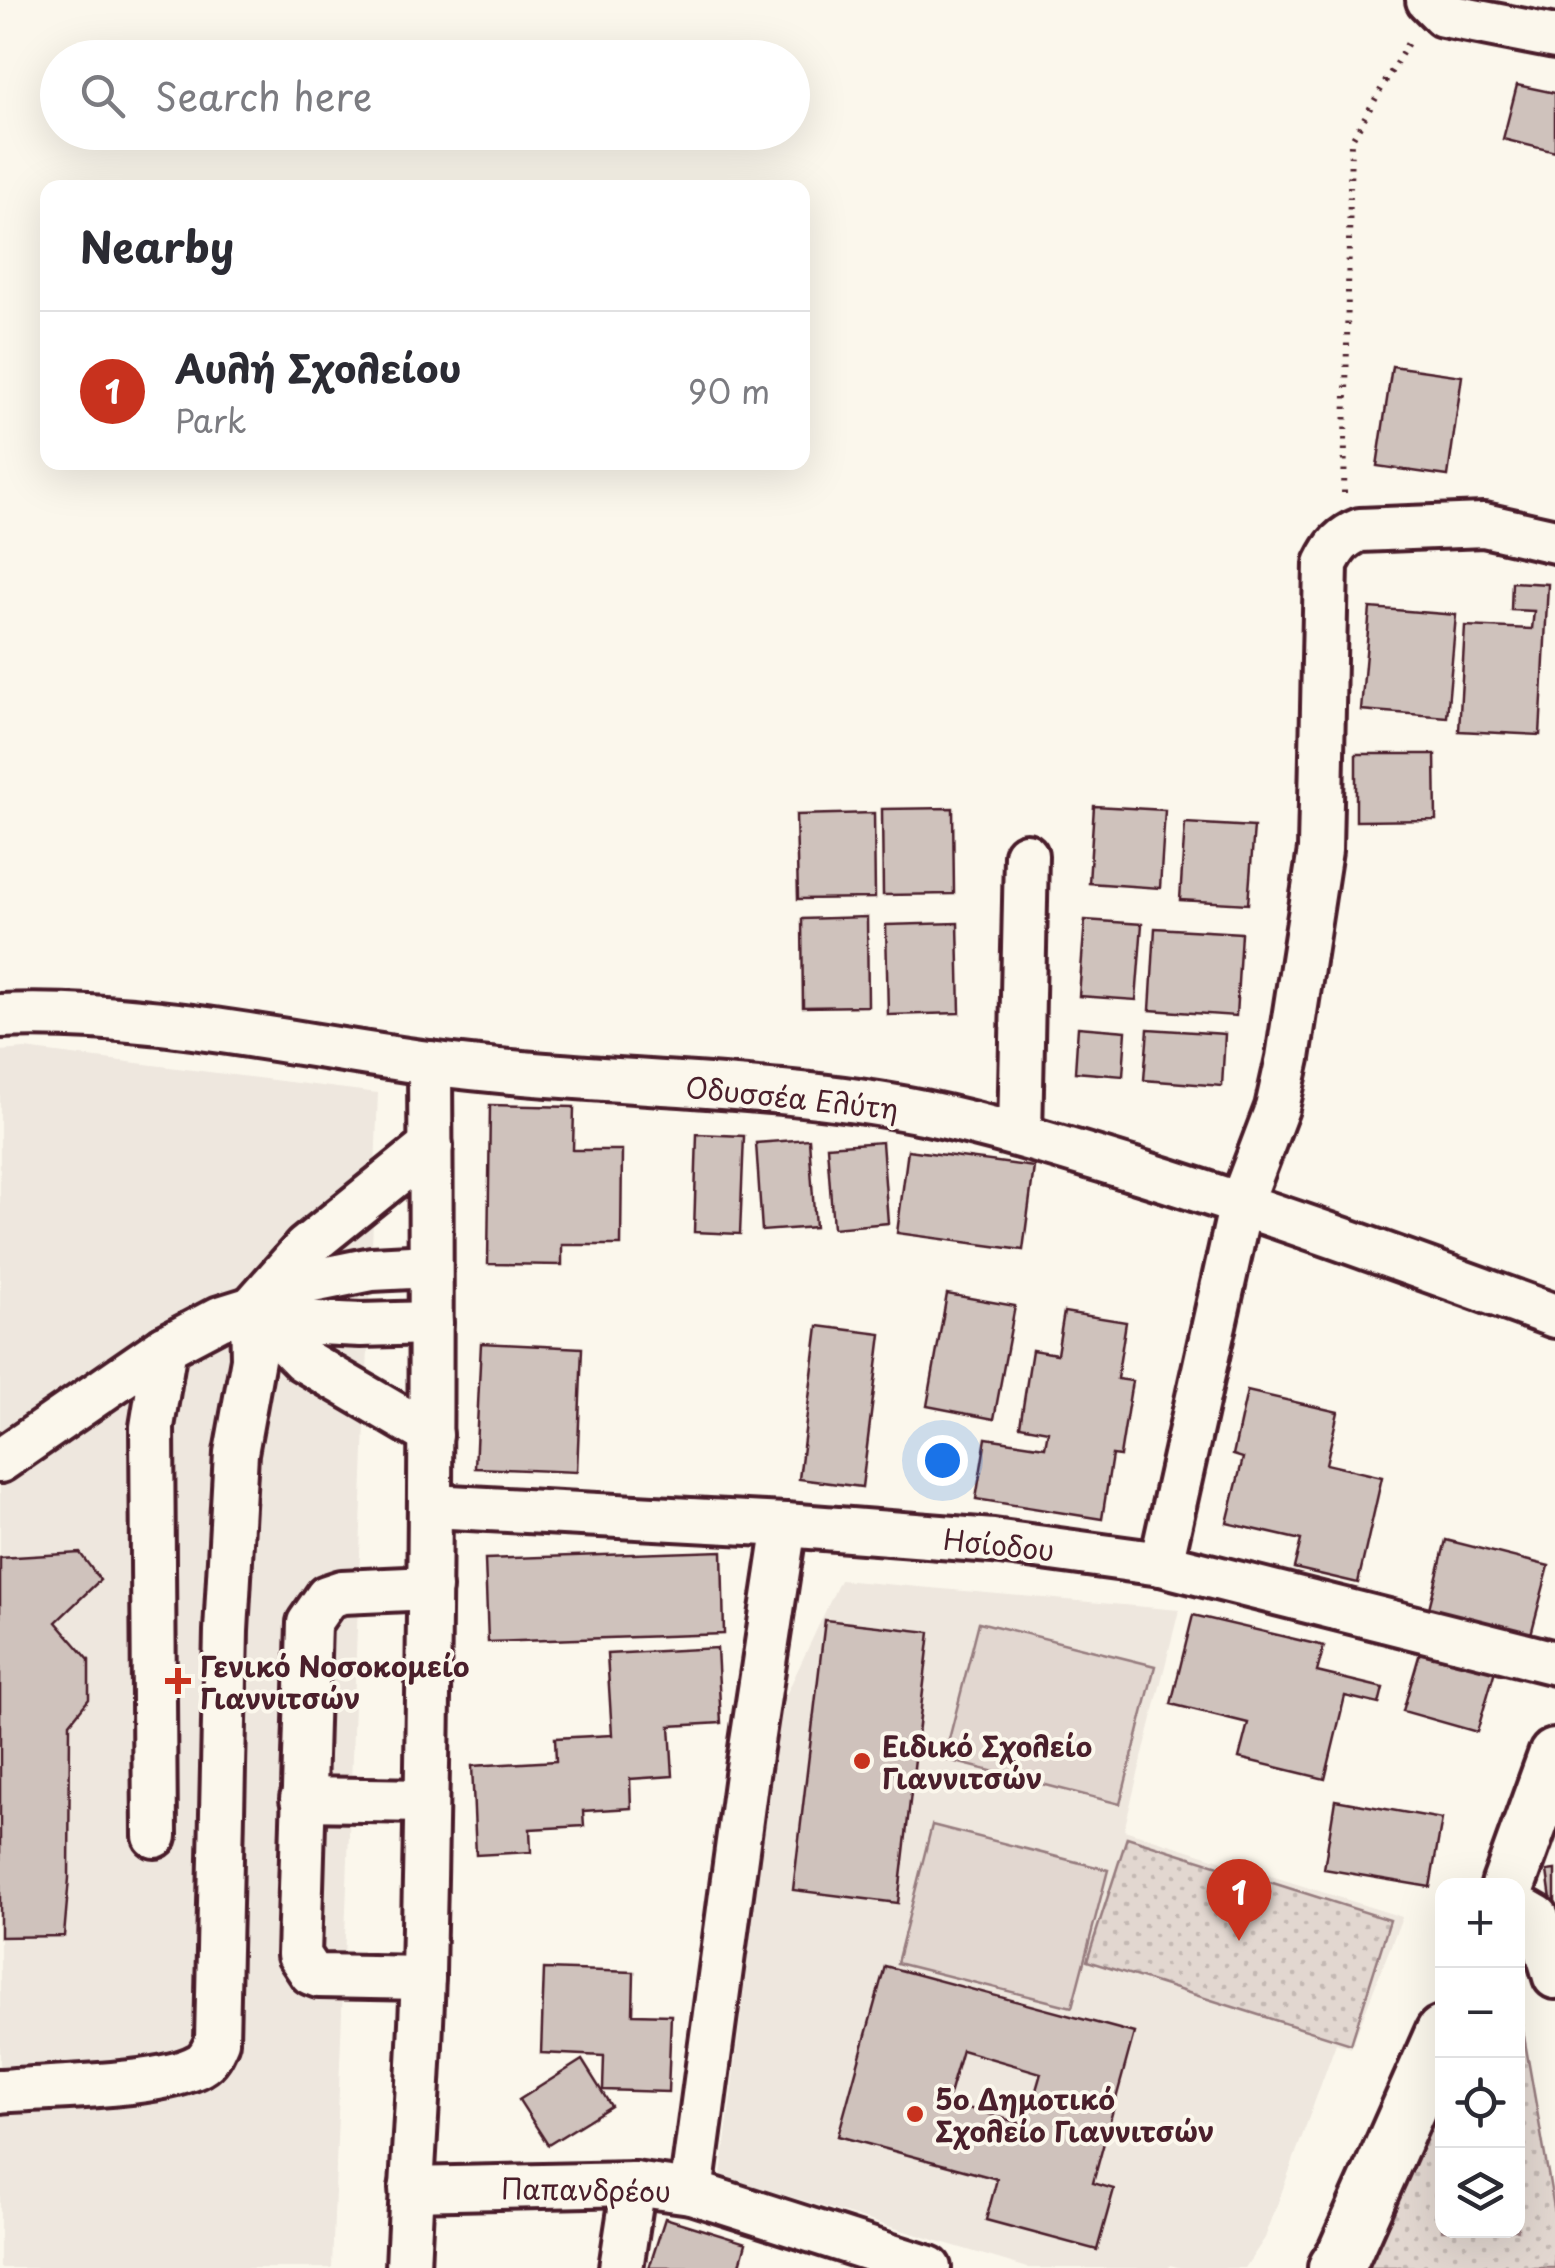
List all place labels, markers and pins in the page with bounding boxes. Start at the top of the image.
place label: Γενικό Νοσοκομείο Γιαννιτσών [200,1644,469,1719]
marker: Γενικό Νοσοκομείο Γιαννιτσών [165,1668,191,1694]
place label: Ειδικό Σχολείο Γιαννιτσών [882,1724,1092,1799]
marker: Ειδικό Σχολείο Γιαννιτσών [851,1750,873,1772]
pin: 1 [1206,1858,1272,1941]
place label: 5ο Δημοτικό Σχολείο Γιαννιτσών [935,2077,1214,2152]
marker: 5ο Δημοτικό Σχολείο Γιαννιτσών [904,2103,926,2125]

